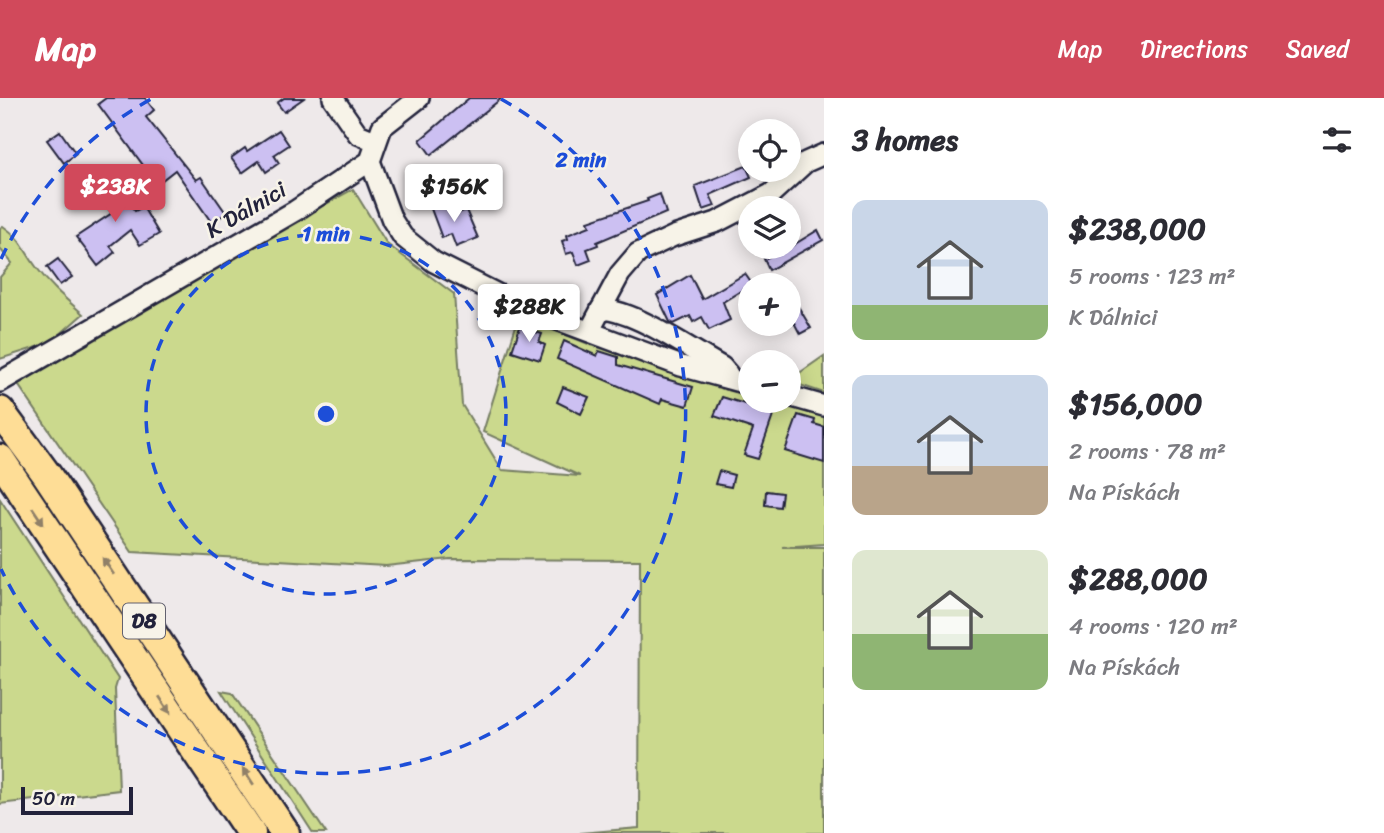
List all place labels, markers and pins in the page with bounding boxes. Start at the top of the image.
pin: $238K [66,164,164,224]
pin: $156K [405,164,503,224]
pin: $288K [480,285,578,344]
centre of rings [314,402,338,426]

